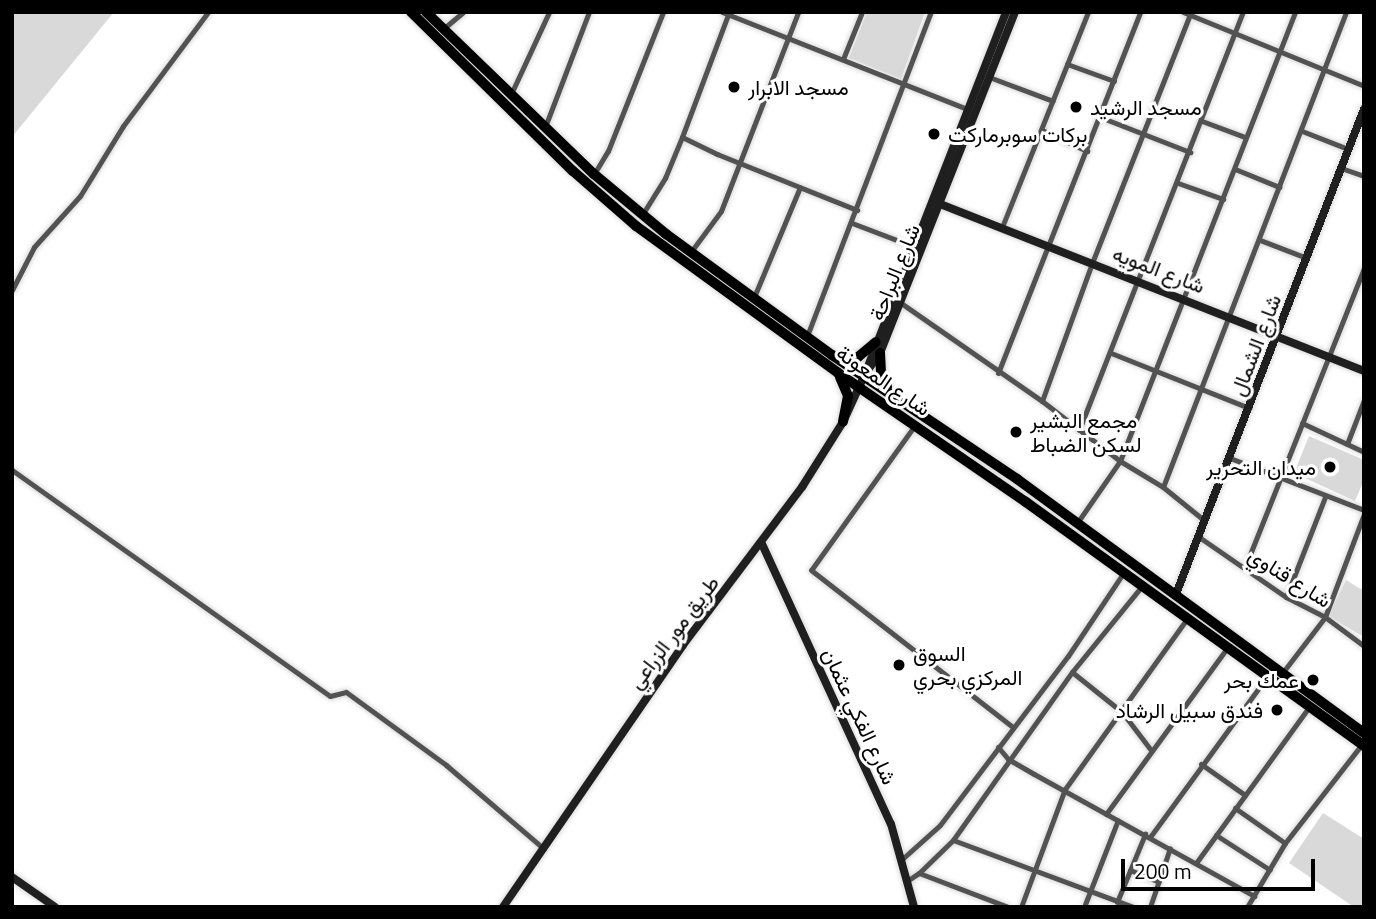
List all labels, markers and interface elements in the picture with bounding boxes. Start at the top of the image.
place label: مسجد الابرار [748,74,849,100]
marker: مسجد الابرار [726,79,742,95]
place label: مسجد الرشيد [1090,94,1202,120]
marker: مسجد الرشيد [1068,99,1084,115]
place label: بركات سوبرماركت [948,121,1087,147]
marker: بركات سوبرماركت [926,126,942,142]
street label: شارع البراحة [863,220,925,324]
street label: شارع المويه [1109,240,1209,298]
street label: شارع الشمال [1224,291,1286,399]
street label: شارع المعونة [832,339,936,421]
place label: مجمع البشير لسكن الضباط [1030,407,1142,457]
marker: مجمع البشير لسكن الضباط [1008,424,1024,440]
place label: ميدان التحرير [1206,454,1316,480]
marker: ميدان التحرير [1322,459,1338,475]
street label: شارع قناوي [1244,542,1336,612]
street label: طريق مور الزراعي [622,570,724,694]
place label: السوق المركزي بحري [913,640,1022,690]
street label: شارع الفكي عثمان [817,644,903,788]
marker: السوق المركزي بحري [891,657,907,673]
place label: عمك بحر [1224,667,1299,693]
marker: عمك بحر [1305,672,1321,688]
place label: فندق سبيل الرشاد [1116,697,1263,723]
marker: فندق سبيل الرشاد [1269,702,1285,718]
scale bar [1124,846,1318,890]
text: 200 m [1134,855,1191,887]

